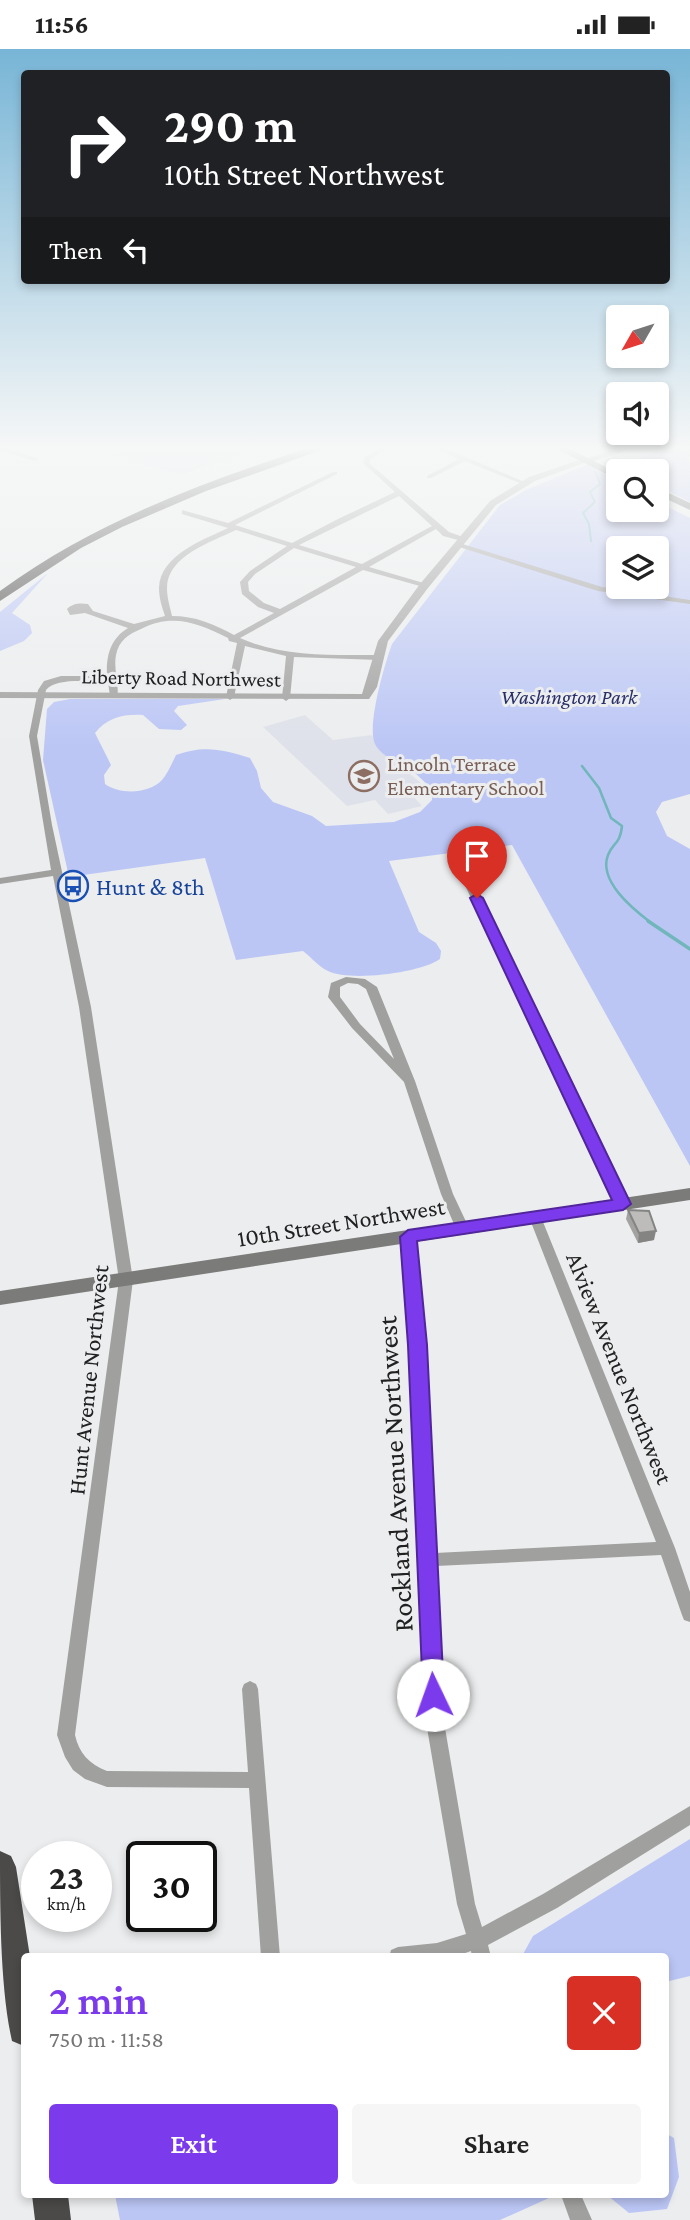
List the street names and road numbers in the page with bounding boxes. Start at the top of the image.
street label: Liberty Road Northwest [81,664,282,692]
street label: 10th Street Northwest [235,1192,448,1252]
street label: Alview Avenue Northwest [561,1248,679,1489]
street label: Hunt Avenue Northwest [62,1263,114,1496]
street label: Rockland Avenue Northwest [371,1315,419,1633]

